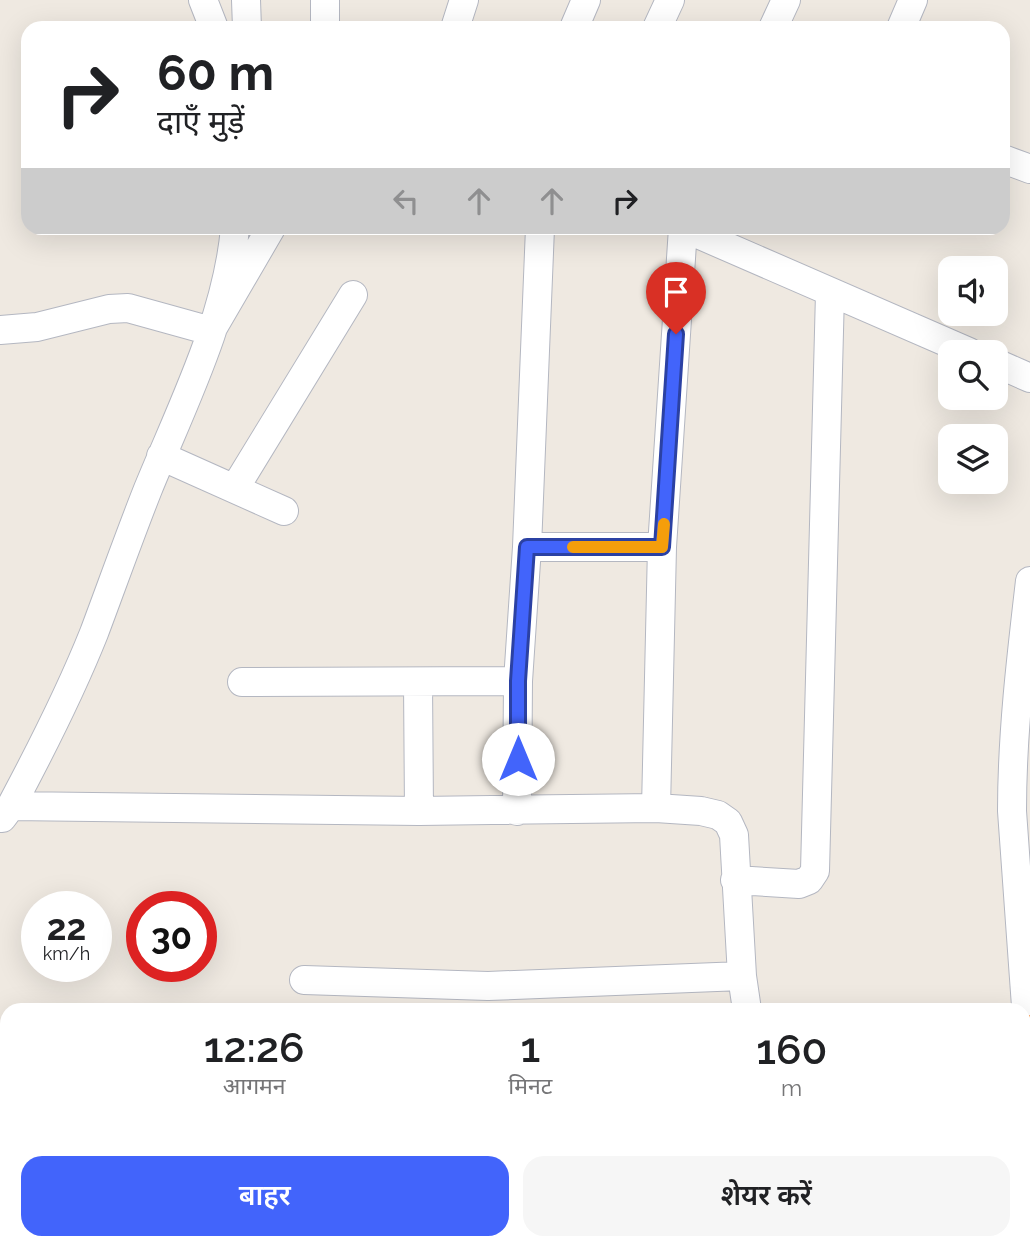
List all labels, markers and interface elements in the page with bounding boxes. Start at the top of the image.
text: 60 m [157,44,274,101]
icon: right [42,49,133,140]
text: दाएँ मुड़ें [157,103,244,140]
icon: left [387,182,425,220]
icon: ahead [460,182,498,220]
icon: ahead [533,182,571,220]
icon: right [606,182,644,220]
map controls [938,256,1008,494]
button: sound [938,256,1008,326]
pin [646,262,706,334]
icon: arrive [657,273,695,311]
button: search [938,340,1008,410]
button: layers [938,424,1008,494]
position arrow [481,722,555,796]
speed limit sign: 30 [126,891,217,982]
text: 22 [47,907,86,948]
text: km/h [43,943,90,964]
text: 12:26 [204,1023,305,1072]
text: 1 [520,1023,540,1072]
text: 160 [756,1025,827,1074]
text: आगमन [223,1072,286,1099]
text: मिनट [508,1072,552,1099]
text: m [781,1074,802,1101]
button: बाहर [21,1156,509,1236]
button: शेयर करें [523,1156,1010,1236]

